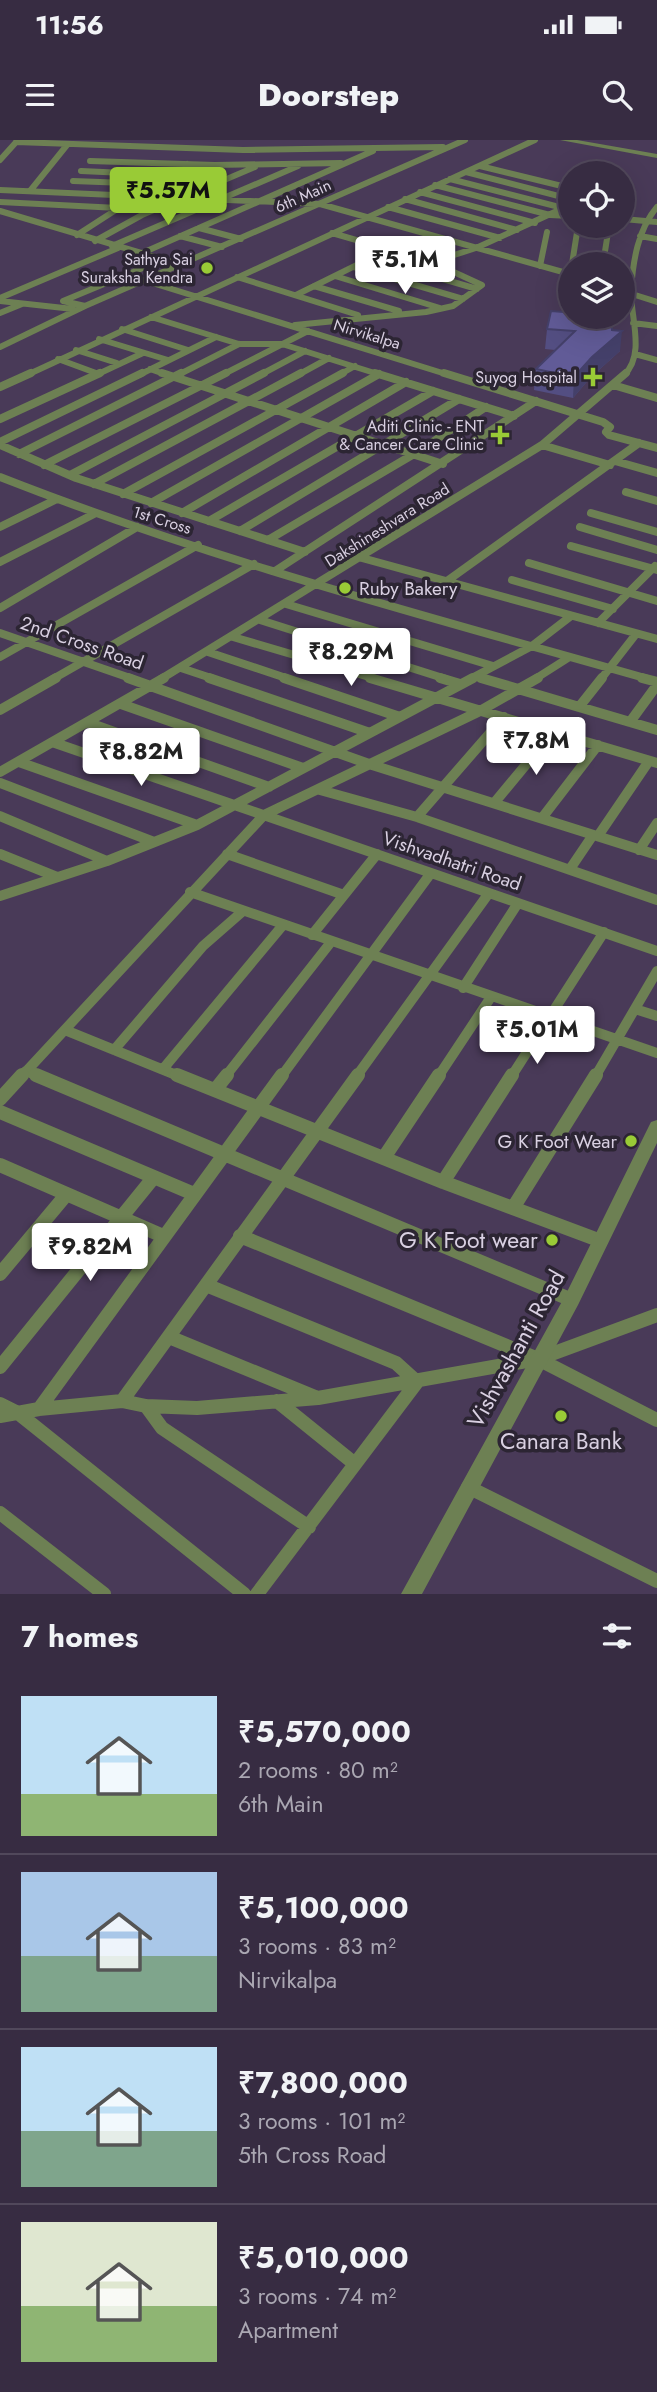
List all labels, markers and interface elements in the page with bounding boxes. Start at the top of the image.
text: 11:56 [35,6,104,44]
text: Doorstep [258,72,399,118]
icon: menu [21,76,59,114]
icon: search [598,76,636,114]
map controls [558,161,635,329]
button: locate [558,161,635,238]
pin: ₹5.57M [111,168,225,227]
text: ₹5.57M [126,173,210,207]
street label: 6th Main [271,173,335,219]
pin: ₹5.1M [356,236,454,296]
text: ₹5.1M [371,242,439,276]
place label: Sathya Sai Suraksha Kendra [81,248,193,289]
button: layers [558,252,635,329]
marker: Sathya Sai Suraksha Kendra [199,260,215,276]
street label: Nirvikalpa [331,313,403,355]
place label: Suyog Hospital [475,366,577,389]
marker: Suyog Hospital [583,367,603,387]
place label: Aditi Clinic - ENT & Cancer Care Clinic [339,415,485,456]
marker: Aditi Clinic - ENT & Cancer Care Clinic [490,425,510,445]
street label: Dakshineshvara Road [320,477,454,573]
street label: 1st Cross [130,500,194,540]
place label: Ruby Bakery [359,575,458,602]
marker: Ruby Bakery [337,580,353,596]
street label: 2nd Cross Road [17,609,147,677]
pin: ₹8.29M [294,629,408,688]
text: ₹8.29M [308,634,394,668]
pin: ₹7.8M [487,718,585,777]
text: ₹7.8M [502,723,570,757]
pin: ₹8.82M [84,728,198,788]
text: ₹8.82M [99,734,183,768]
street label: Vishvadhatri Road [379,825,525,897]
pin: ₹5.01M [480,1006,594,1066]
text: ₹5.01M [496,1012,578,1046]
place label: G K Foot Wear [497,1128,617,1155]
marker: G K Foot Wear [623,1133,639,1149]
place label: G K Foot wear [399,1223,538,1257]
pin: ₹9.82M [33,1224,147,1283]
text: ₹9.82M [48,1229,132,1263]
marker: G K Foot wear [544,1232,560,1248]
street label: Vishvashanti Road [458,1264,574,1434]
marker: Canara Bank [553,1408,569,1424]
place label: Canara Bank [500,1424,623,1458]
text: 7 homes [21,1615,138,1658]
icon: filters [598,1617,636,1655]
text: ₹5,570,000 [238,1710,411,1753]
icon: home [77,1724,161,1808]
text: 2 rooms · 80 m² [238,1753,398,1787]
text: 6th Main [238,1787,324,1821]
text: ₹5,100,000 [238,1886,409,1929]
icon: home [77,1900,161,1984]
text: 3 rooms · 83 m² [238,1929,396,1963]
text: Nirvikalpa [238,1963,337,1997]
text: ₹7,800,000 [238,2061,408,2104]
icon: home [77,2075,161,2159]
text: 3 rooms · 101 m² [238,2104,405,2138]
text: 5th Cross Road [238,2138,386,2172]
text: ₹5,010,000 [238,2236,409,2279]
icon: home [77,2250,161,2334]
text: 3 rooms · 74 m² [238,2279,396,2313]
text: Apartment [238,2313,338,2347]

